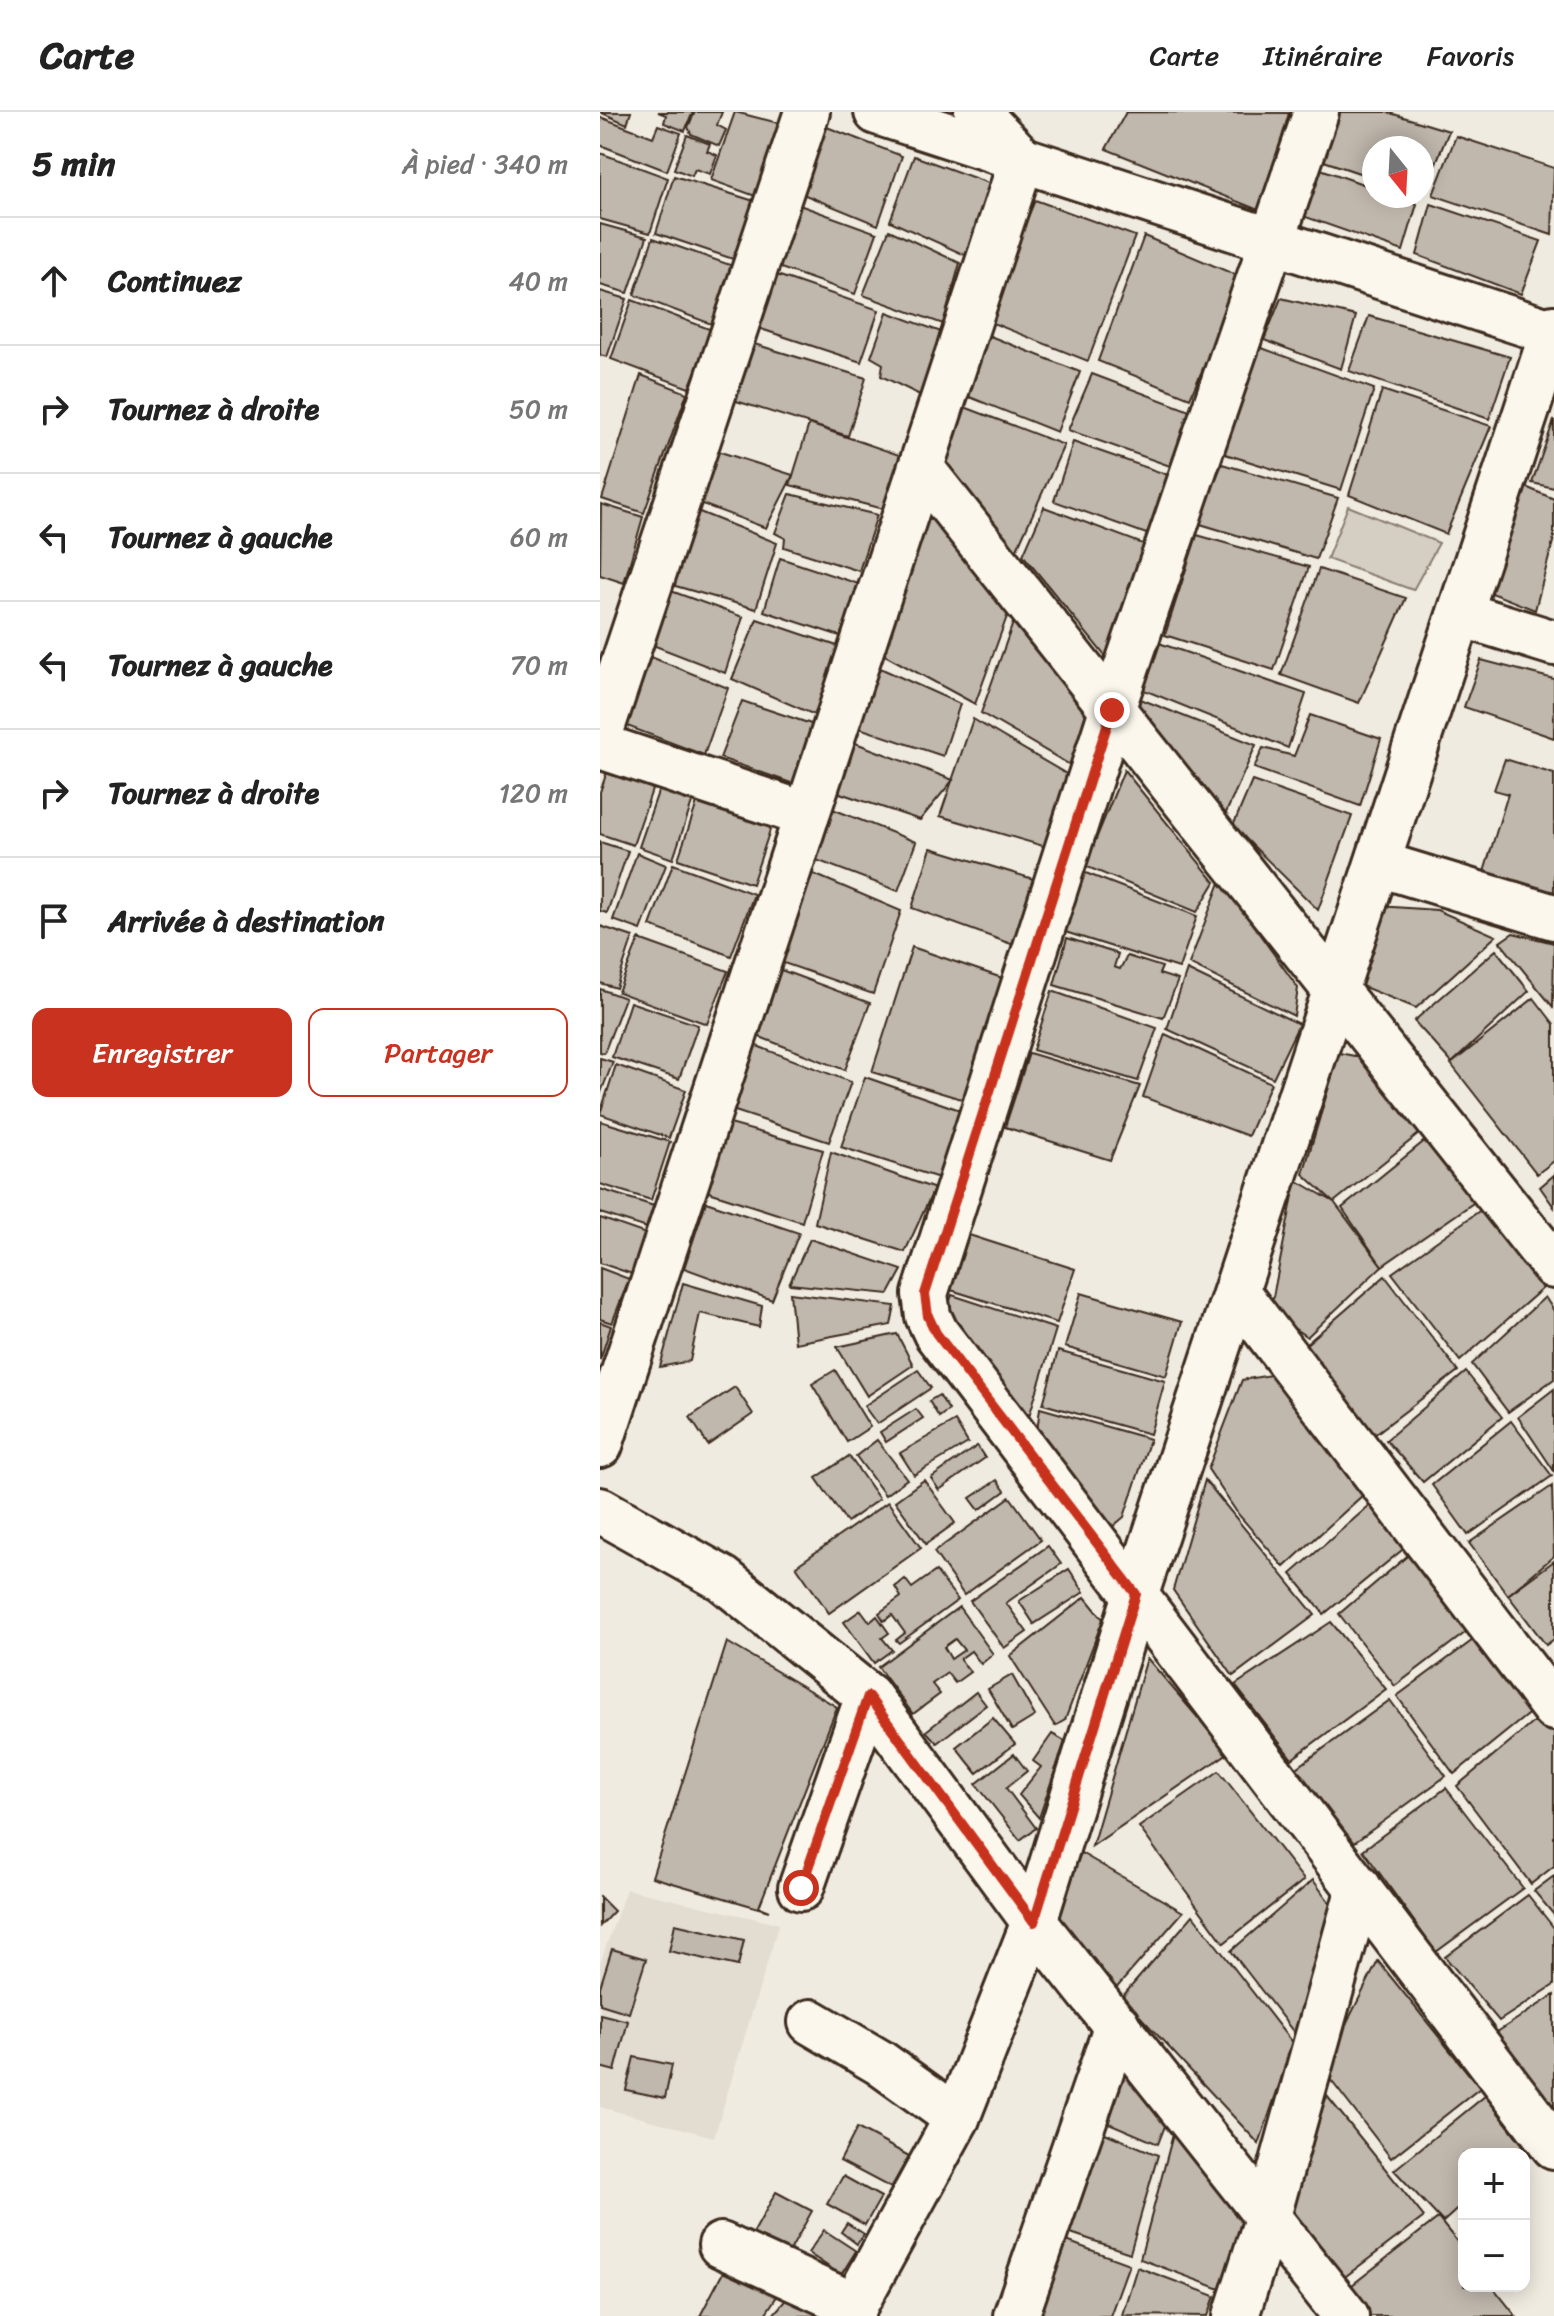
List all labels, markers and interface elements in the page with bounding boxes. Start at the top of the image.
text: Carte [40,22,135,89]
text: Carte [1149,31,1219,80]
text: Itinéraire [1263,31,1383,80]
text: Favoris [1427,31,1514,80]
text: 5 min [32,134,115,194]
north arrow [1362,136,1434,208]
text: À pied · 340 m [402,141,568,187]
text: Continuez [108,254,242,308]
text: 40 m [509,258,568,304]
icon: ahead [32,259,76,303]
text: Tournez à droite [108,382,319,436]
text: 50 m [509,386,568,432]
icon: right [32,387,76,431]
text: Tournez à gauche [108,510,333,564]
text: 60 m [510,514,568,560]
icon: left [32,515,76,559]
text: Tournez à gauche [108,638,333,692]
text: 70 m [510,642,568,688]
icon: left [32,643,76,687]
route end [1094,692,1130,728]
text: Tournez à droite [108,766,319,820]
text: 120 m [499,770,568,816]
icon: right [32,771,76,815]
text: Arrivée à destination [108,894,385,948]
icon: arrive [32,899,76,943]
button: Enregistrer [32,1008,292,1097]
button: Partager [308,1008,568,1097]
route start [783,1870,819,1906]
map controls [1458,2148,1530,2292]
button: + [1458,2148,1530,2220]
button: − [1458,2220,1530,2292]

